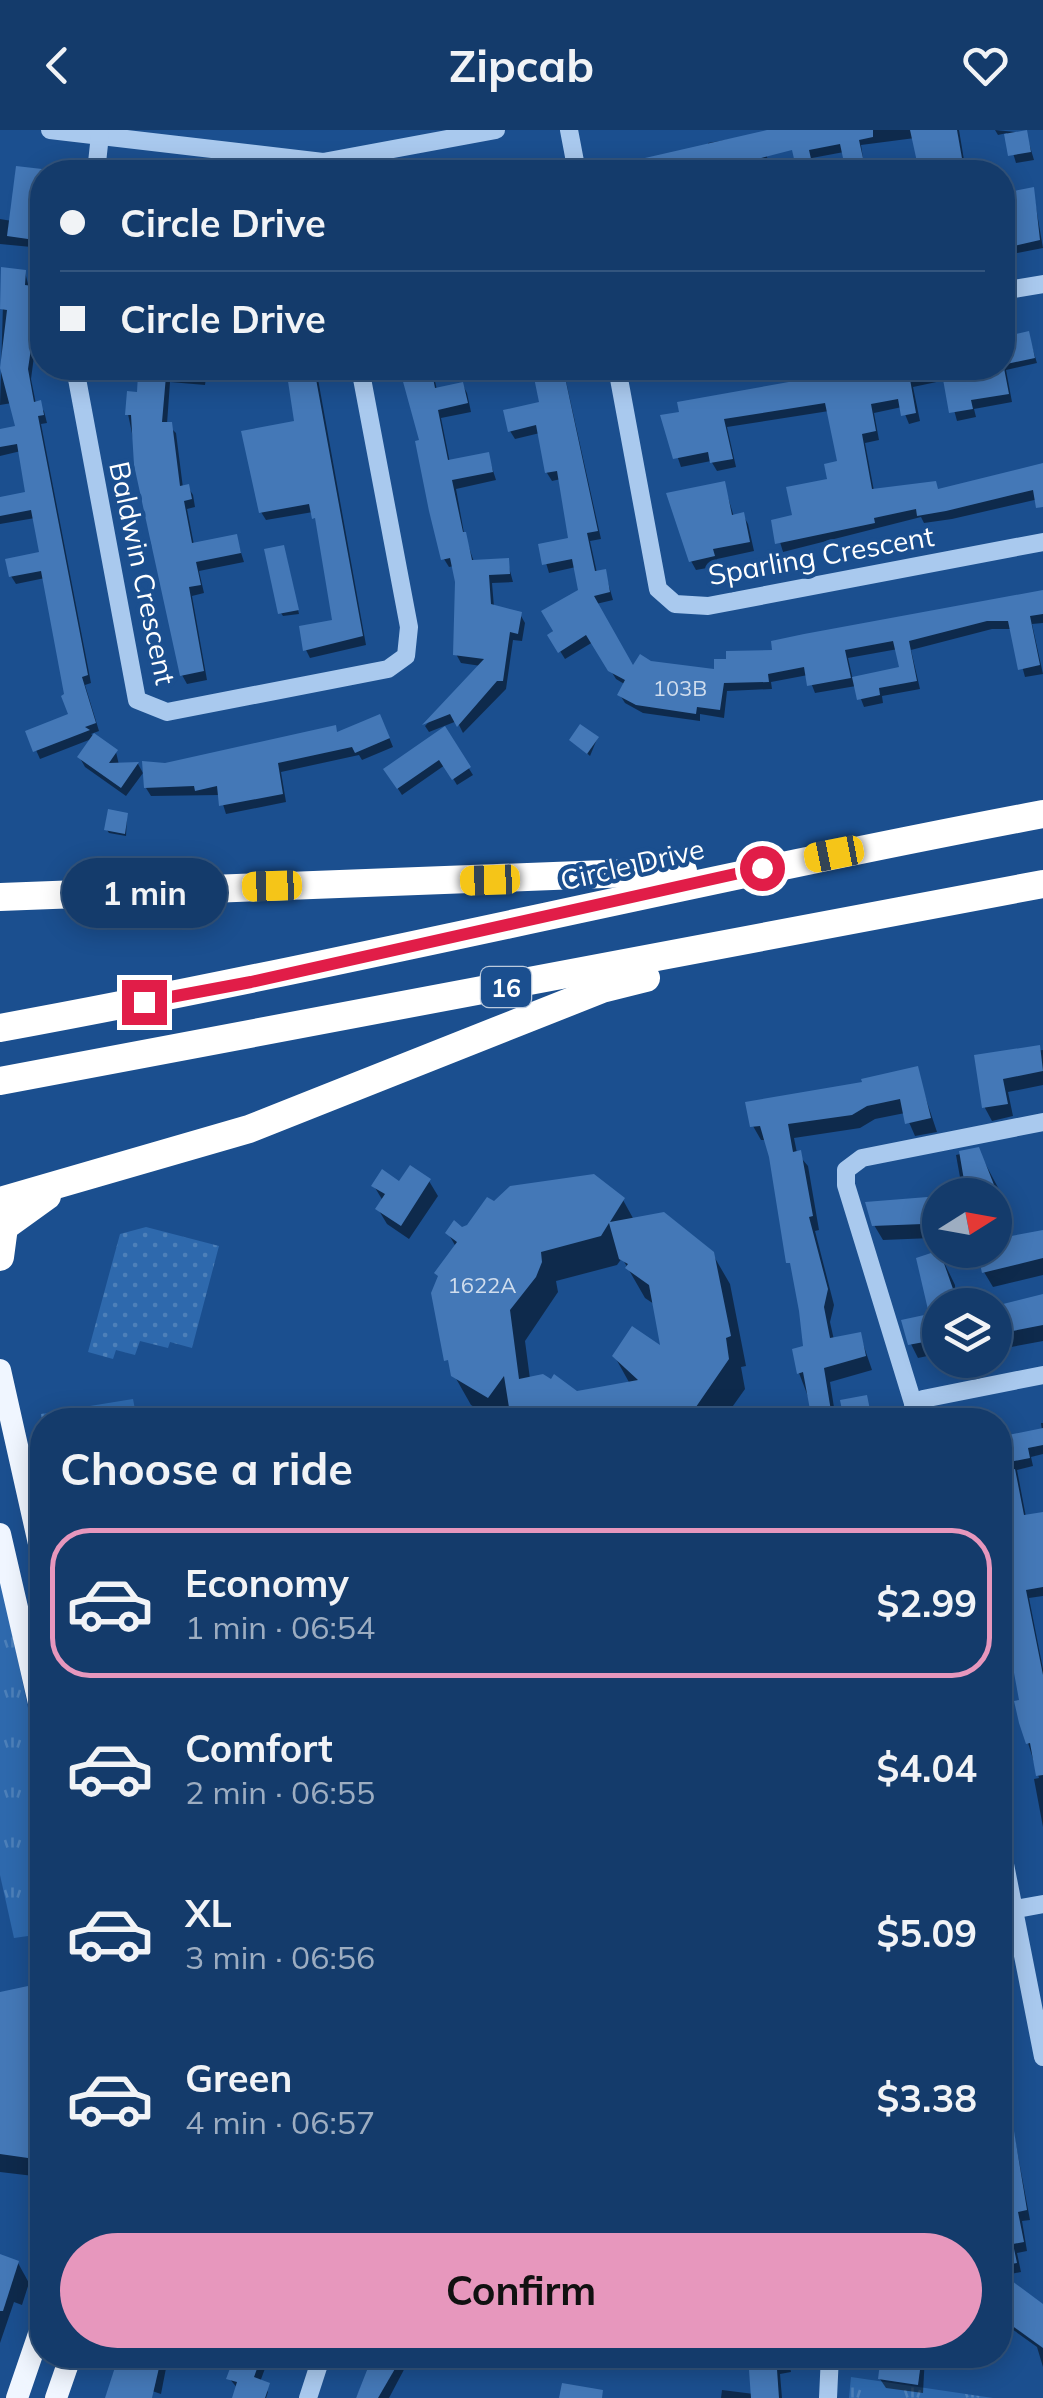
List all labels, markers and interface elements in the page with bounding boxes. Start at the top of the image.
text: Zipcab [449,37,594,93]
icon: back [30,38,85,93]
icon: heart [958,38,1013,93]
text: Circle Drive [120,199,326,247]
text: Circle Drive [120,295,326,343]
street label: Baldwin Crescent [102,458,184,688]
street label: Sparling Crescent [705,518,937,592]
house number: 103B [653,674,707,702]
street label: Circle Drive [557,830,707,898]
car [802,834,866,874]
route start [740,846,785,891]
callout: 1 min [62,857,226,927]
car [459,864,521,896]
car [241,870,303,902]
text: 1 min [102,873,187,913]
road number: 16 [481,967,531,1007]
route end [122,980,167,1025]
north arrow [922,1178,1012,1268]
map controls [922,1178,1012,1378]
house number: 1622A [448,1271,516,1299]
button: layers [922,1288,1012,1378]
text: Choose a ride [60,1440,353,1496]
icon: car [65,1558,155,1648]
text: Economy [185,1559,349,1607]
text: $2.99 [876,1579,977,1627]
text: 1 min · 06:54 [185,1607,375,1647]
icon: car [65,1723,155,1813]
text: Comfort [185,1724,333,1772]
text: $4.04 [876,1744,977,1792]
text: 2 min · 06:55 [185,1772,375,1812]
icon: car [65,1888,155,1978]
text: XL [185,1889,232,1937]
text: $5.09 [876,1909,977,1957]
text: 3 min · 06:56 [185,1937,375,1977]
icon: car [65,2053,155,2143]
text: Green [185,2054,292,2102]
text: $3.38 [876,2074,977,2122]
text: 4 min · 06:57 [185,2102,375,2142]
button: Confirm [60,2233,982,2348]

